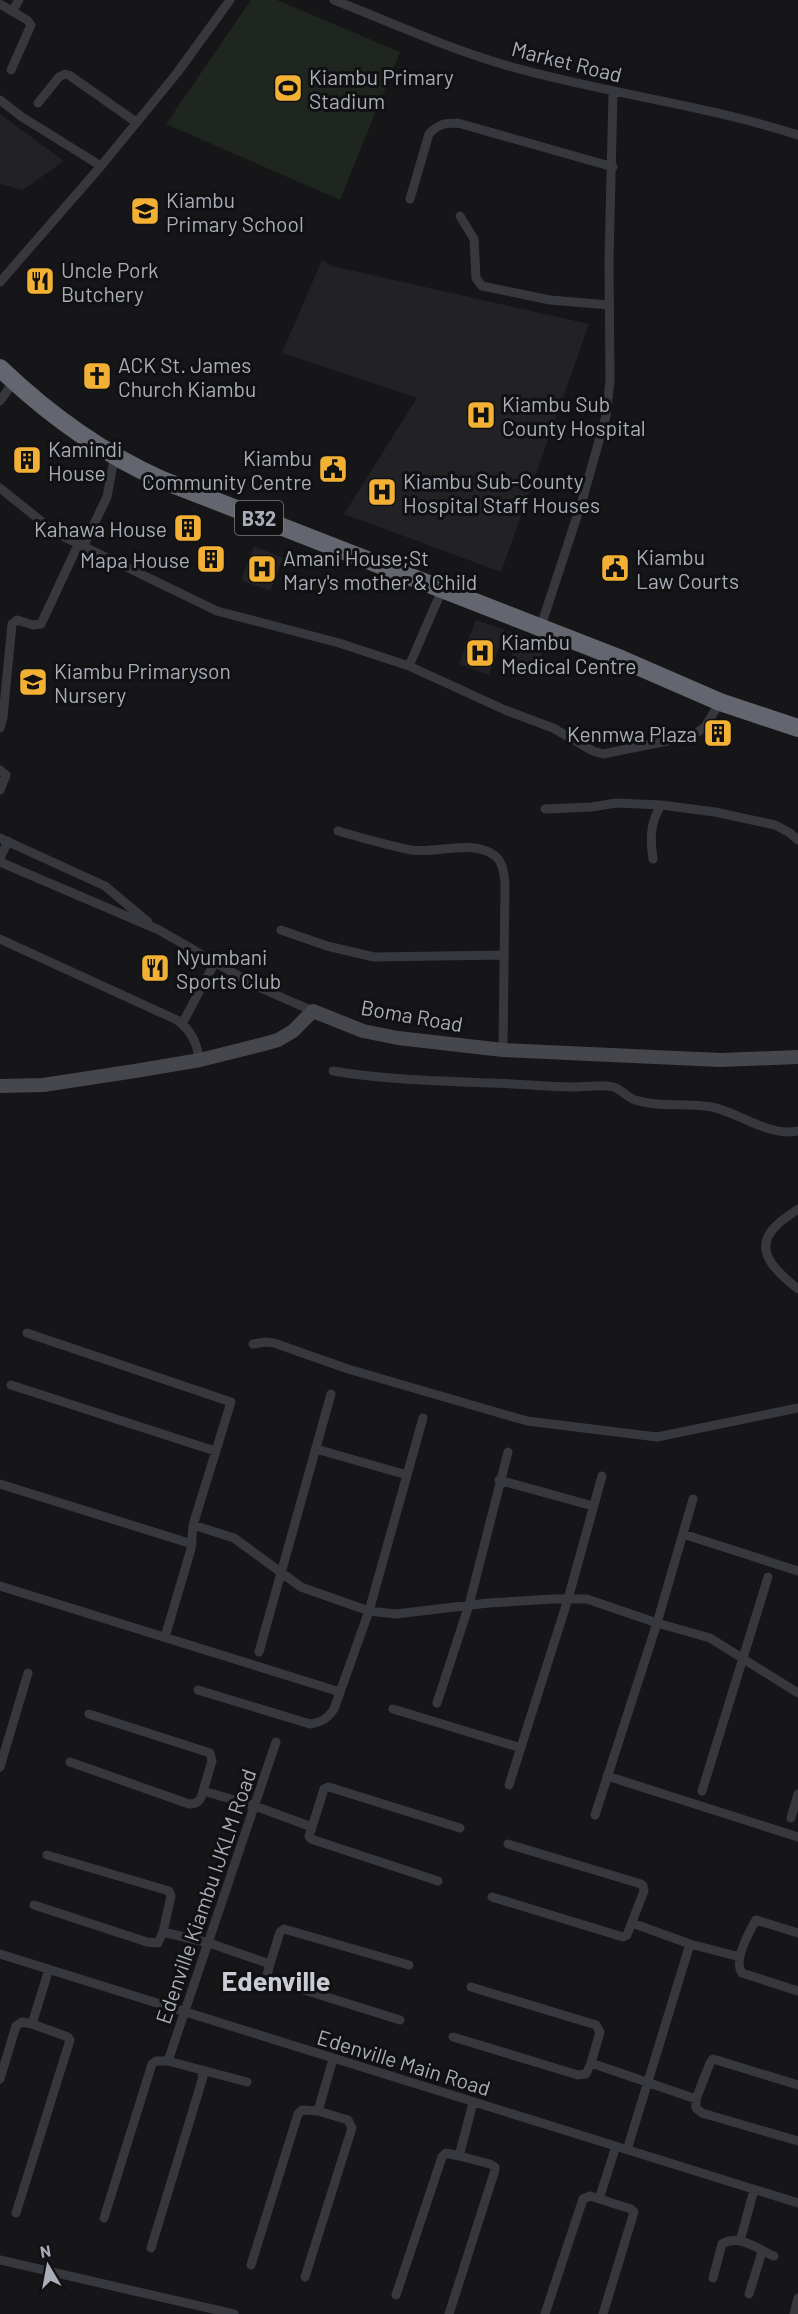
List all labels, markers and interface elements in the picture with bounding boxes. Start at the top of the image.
street label: Market Road [509,35,625,87]
place label: Kiambu Primary Stadium [309,64,454,113]
sports icon: Kiambu Primary Stadium [272,72,304,104]
place label: Kiambu Primary School [166,187,304,236]
school or university icon: Kiambu Primary School [129,195,161,227]
place label: Uncle Pork Butchery [61,257,159,306]
restaurant icon: Uncle Pork Butchery [24,265,56,297]
place label: ACK St. James Church Kiambu [118,352,256,401]
church icon: ACK St. James Church Kiambu [81,360,113,392]
place label: Kiambu Sub County Hospital [502,391,646,440]
hospital icon: Kiambu Sub County Hospital [465,399,497,431]
place label: Kamindi House [48,436,122,485]
building icon: Kamindi House [11,444,43,476]
place label: Kiambu Community Centre [142,445,312,494]
public building icon: Kiambu Community Centre [317,453,349,485]
place label: Kiambu Sub-County Hospital Staff Houses [403,468,600,517]
hospital icon: Kiambu Sub-County Hospital Staff Houses [366,476,398,508]
road number: B32 [235,501,283,535]
building icon: Kahawa House [172,512,204,544]
place label: Kahawa House [34,516,167,541]
building icon: Mapa House [195,543,227,575]
place label: Kiambu Law Courts [636,544,739,593]
place label: Amani House;St Mary's mother & Child [283,545,477,594]
place label: Mapa House [80,547,190,572]
public building icon: Kiambu Law Courts [599,552,631,584]
hospital icon: Amani House;St Mary's mother & Child [246,553,278,585]
place label: Kiambu Medical Centre [501,629,636,678]
hospital icon: Kiambu Medical Centre [464,637,496,669]
place label: Kiambu Primaryson Nursery [54,658,231,707]
school or university icon: Kiambu Primaryson Nursery [17,666,49,698]
building icon: Kenmwa Plaza [702,717,734,749]
place label: Kenmwa Plaza [567,721,697,746]
place label: Nyumbani Sports Club [176,944,281,993]
restaurant icon: Nyumbani Sports Club [139,952,171,984]
street label: Boma Road [359,994,465,1036]
street label: Edenville Kiambu IJKLM Road [150,1765,260,2027]
district label: Edenville [222,1964,330,1996]
street label: Edenville Main Road [314,2024,494,2100]
north arrow [18,2236,78,2296]
text: N [38,2240,52,2261]

